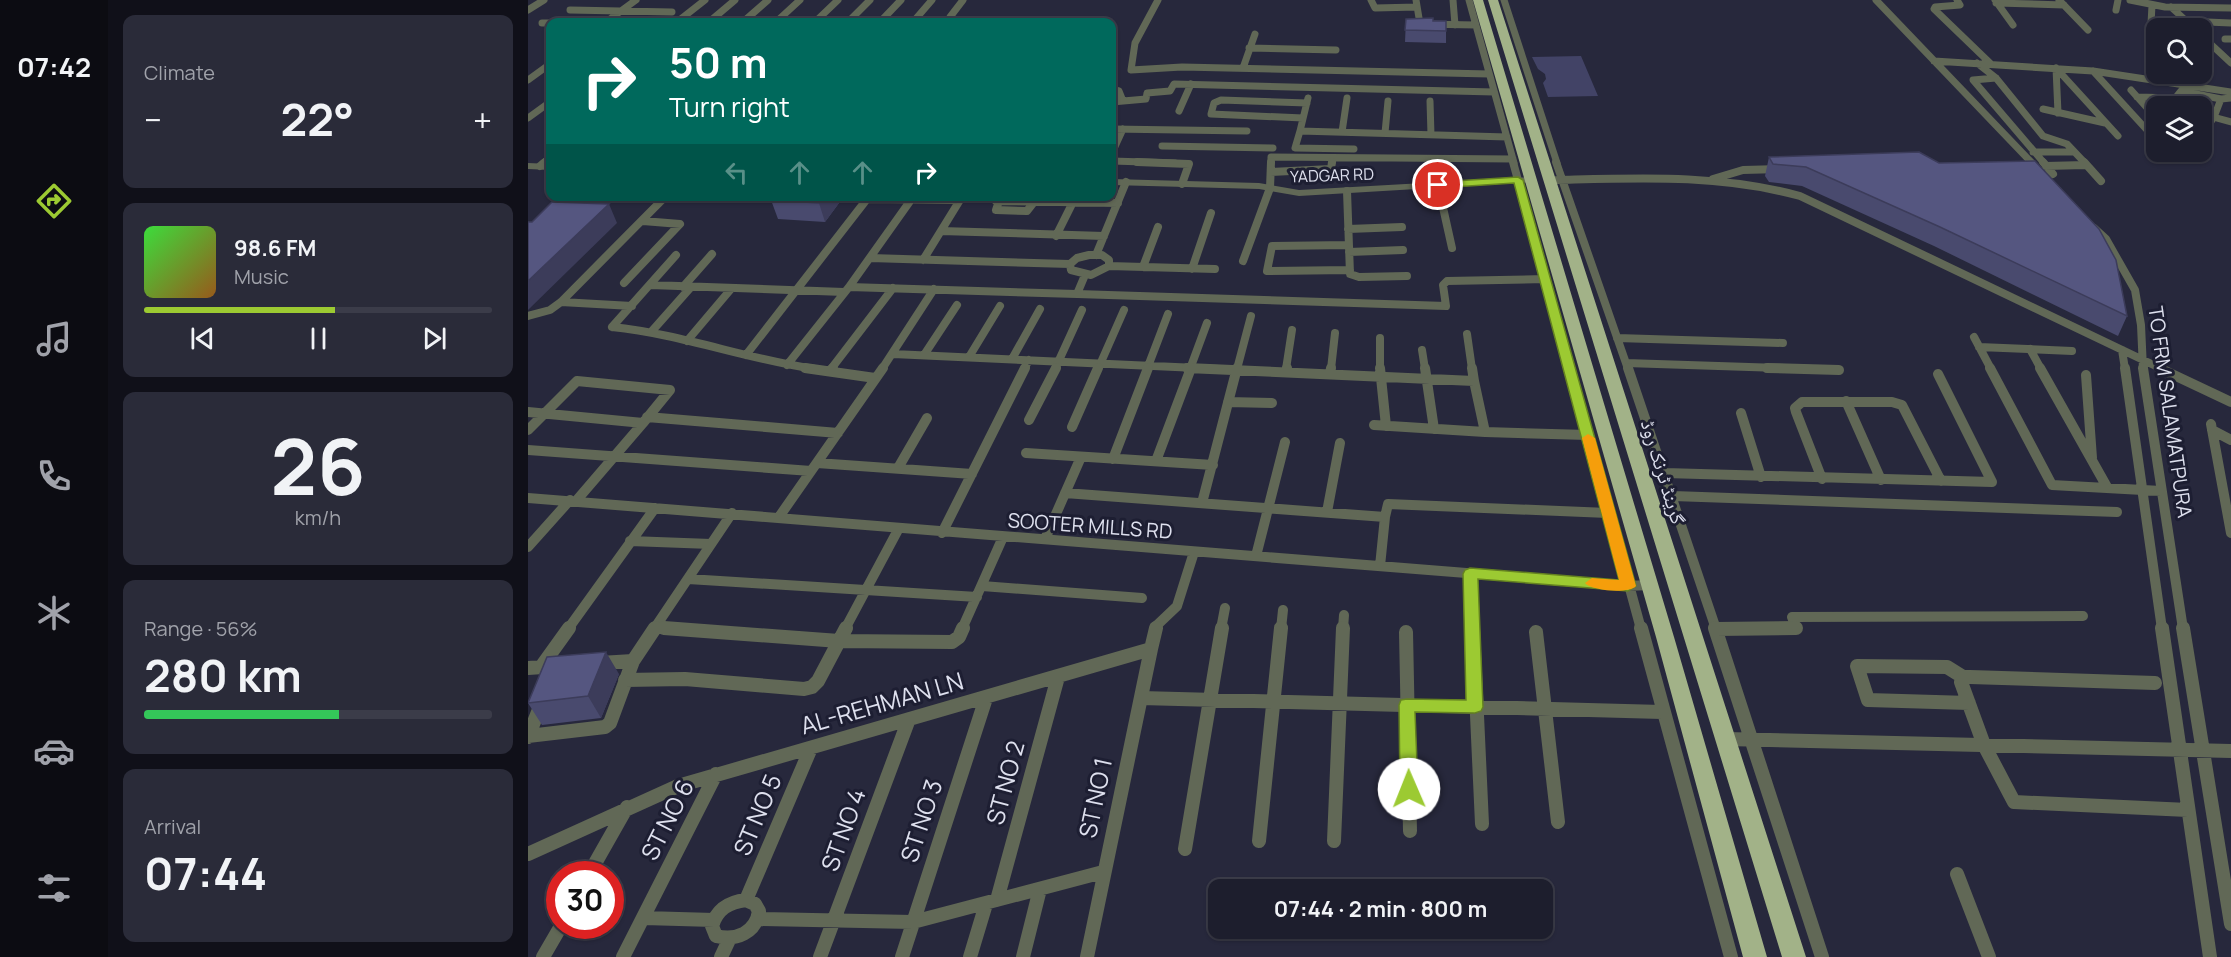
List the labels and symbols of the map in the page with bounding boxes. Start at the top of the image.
pin [1412,159,1463,210]
street label: YADGAR RD [1290,163,1375,187]
street label: TO FRM SALAMATPURA [2142,304,2199,520]
street label: گرینڈ ٹرنک روڈ [1635,416,1692,528]
street label: SOOTER MILLS RD [1007,506,1173,545]
street label: AL-REHMAN LN [796,664,967,742]
street label: ST NO 2 [978,737,1032,828]
street label: ST NO 1 [1070,755,1119,841]
position arrow [1377,757,1441,821]
street label: ST NO 5 [725,769,789,860]
street label: ST NO 6 [632,773,701,865]
street label: ST NO 3 [892,775,949,866]
street label: ST NO 4 [812,783,873,876]
speed limit sign: 30 [546,861,624,939]

